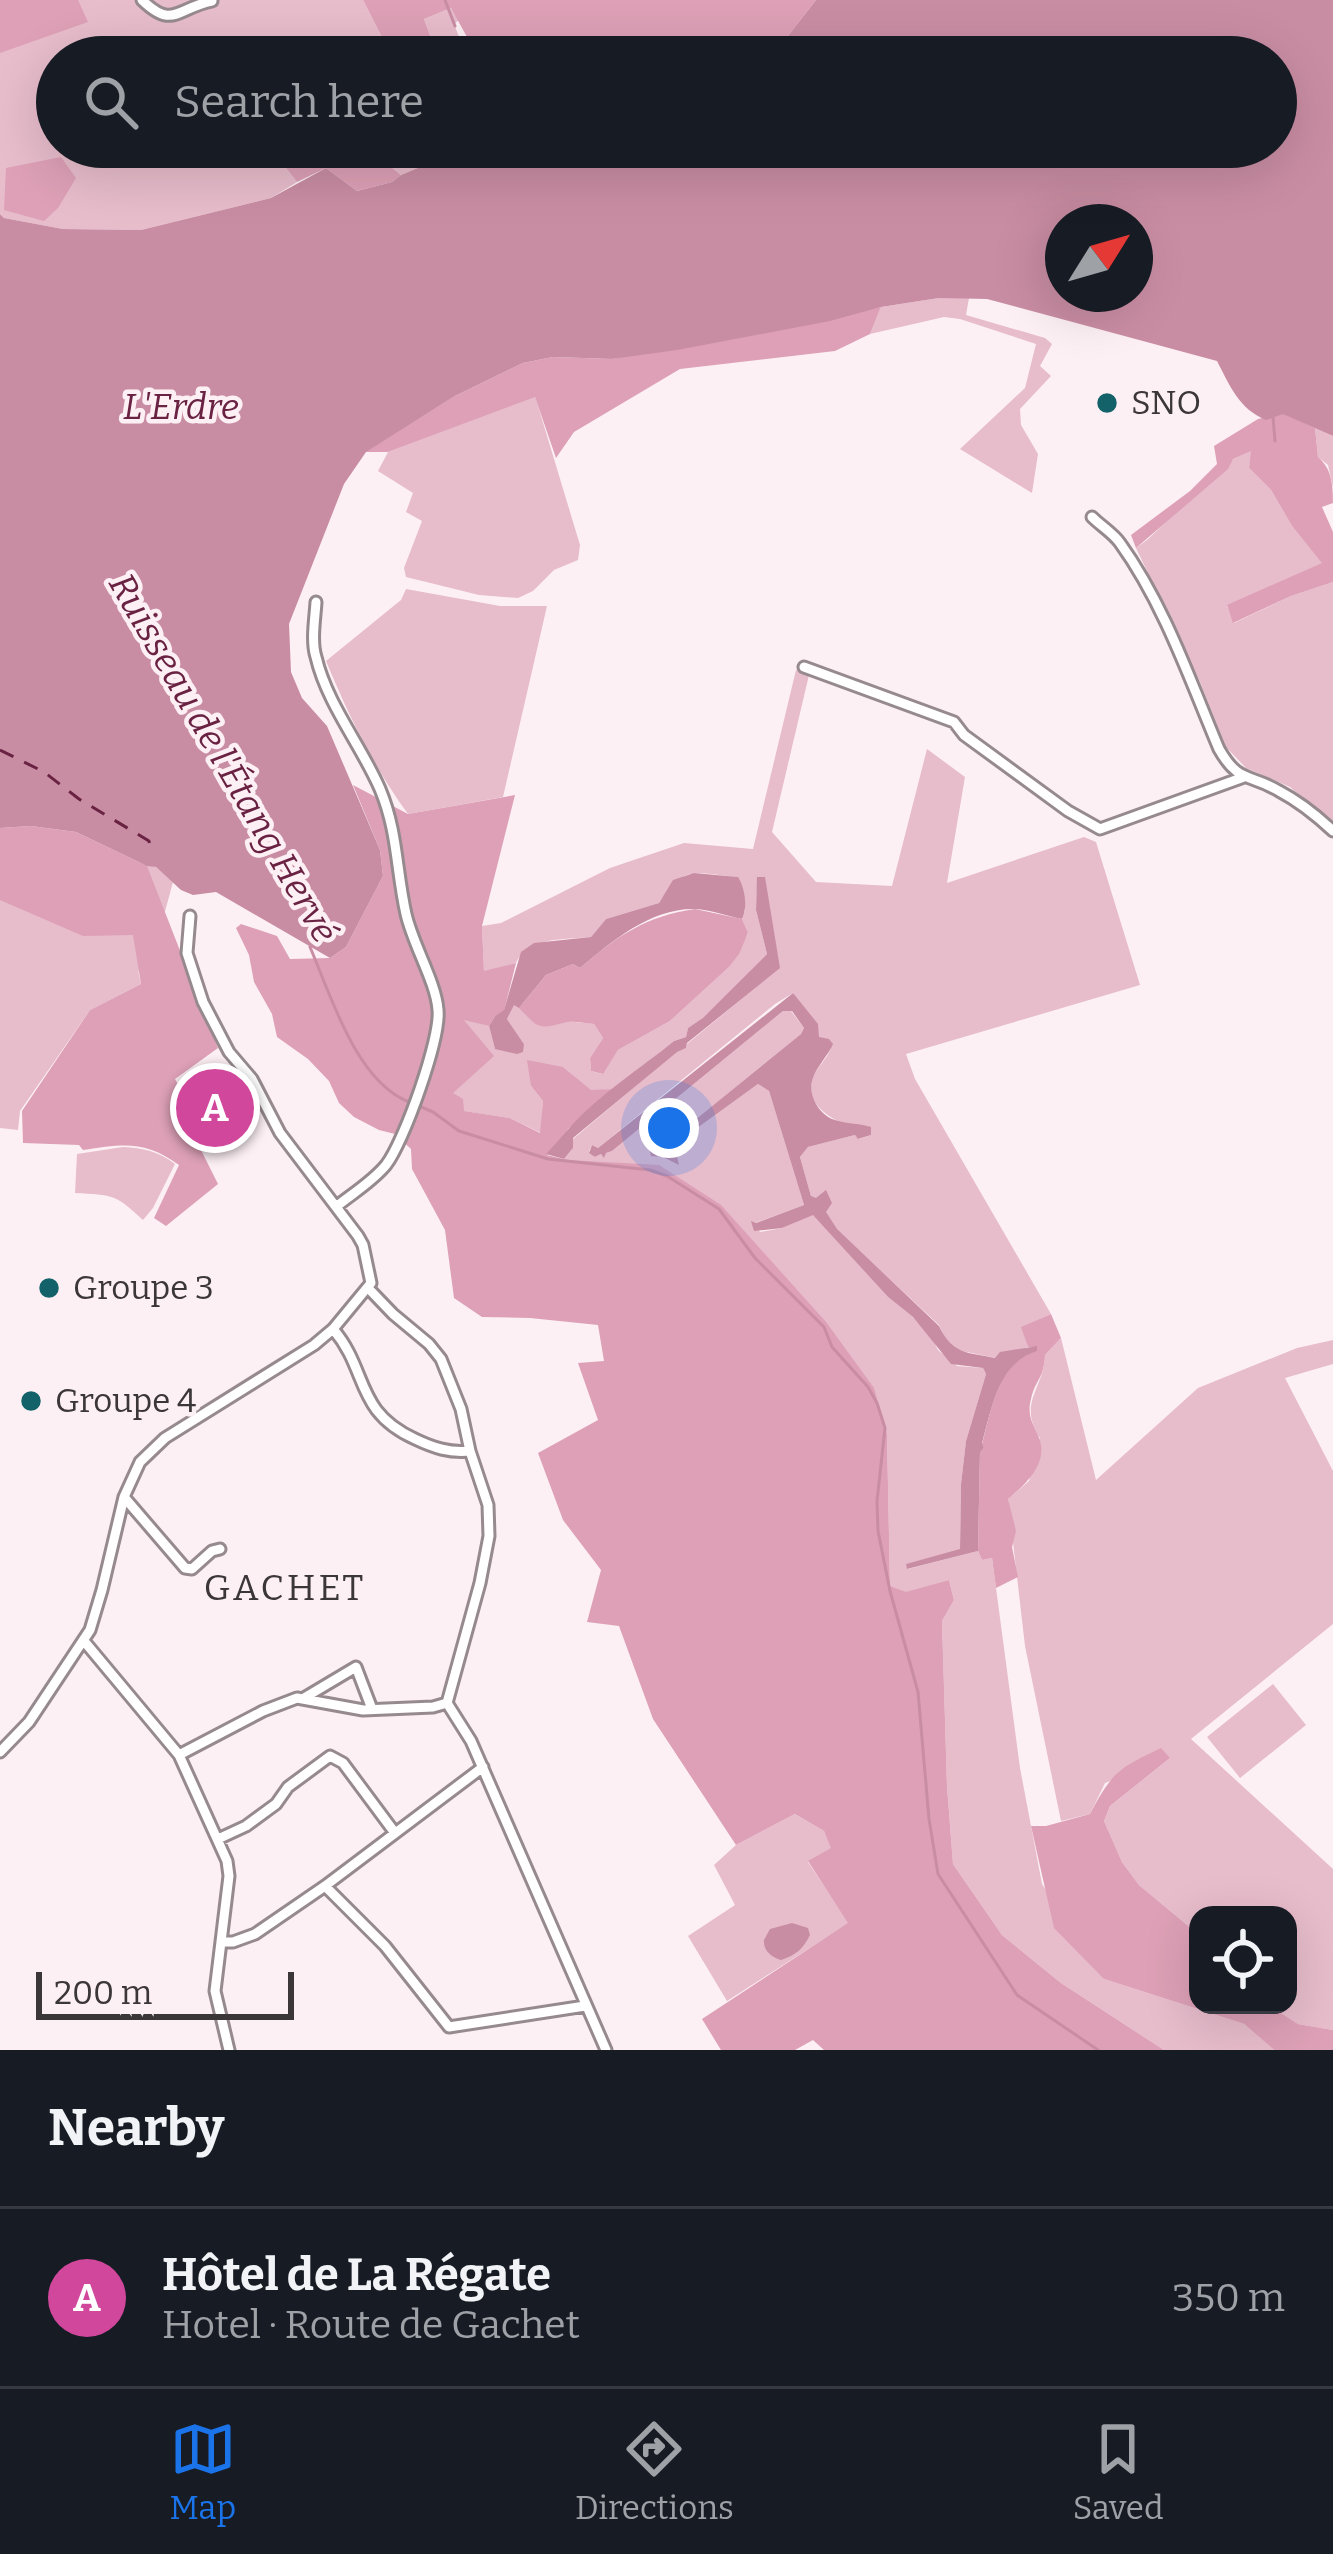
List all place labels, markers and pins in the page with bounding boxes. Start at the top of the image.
place label: SNO [1131,383,1201,423]
marker: SNO [1094,390,1120,416]
pin: A [176,1063,254,1153]
place label: Groupe 3 [73,1268,214,1308]
marker: Groupe 3 [36,1275,62,1301]
place label: Groupe 4 [55,1381,196,1421]
marker: Groupe 4 [18,1388,44,1414]

